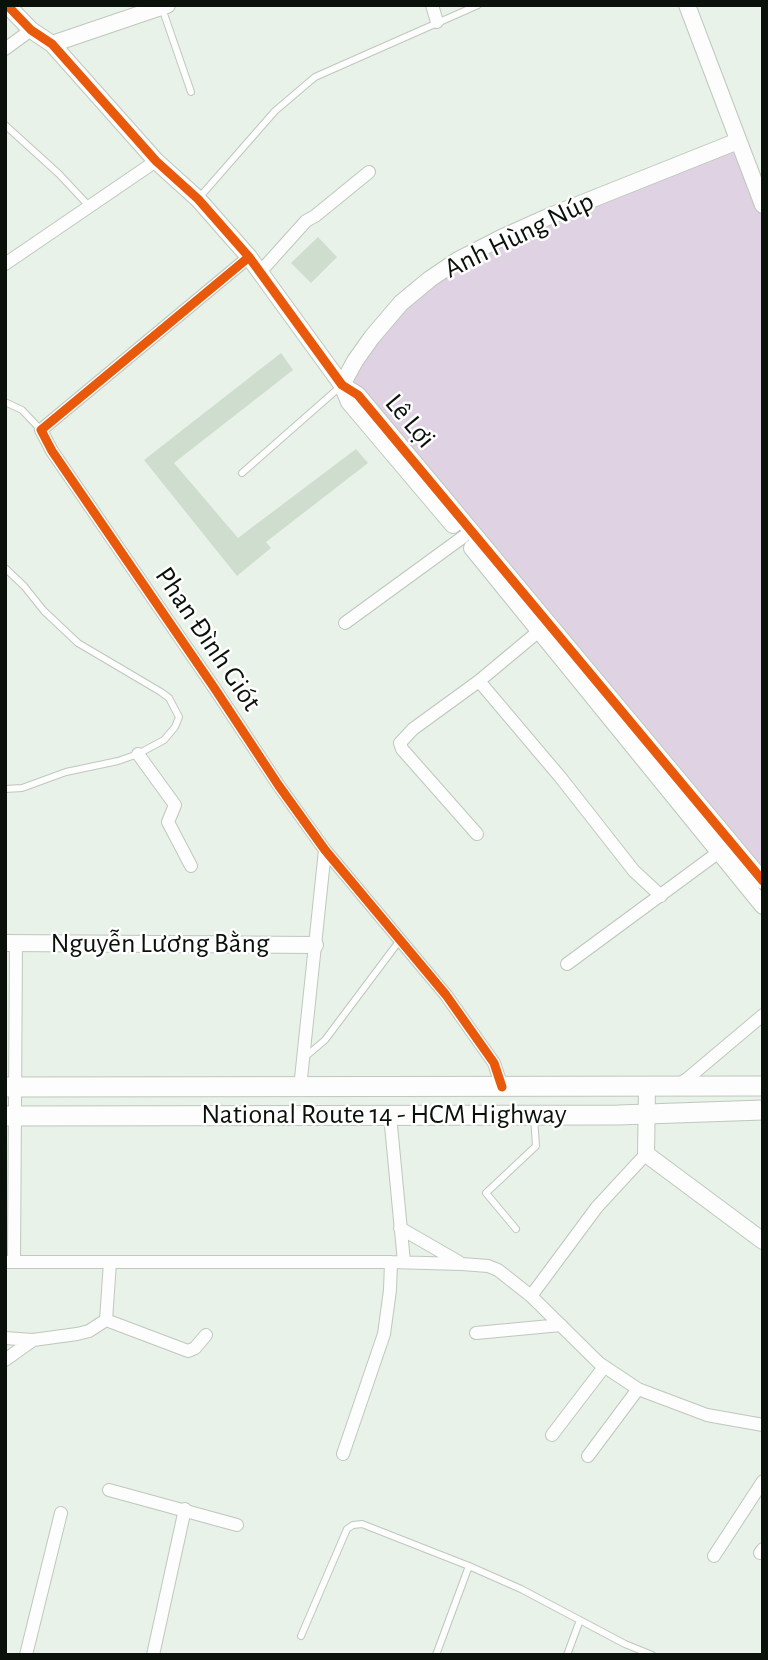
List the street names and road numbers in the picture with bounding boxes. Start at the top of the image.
street label: Anh Hùng Núp [439,184,599,286]
street label: Lê Lợi [378,387,442,455]
street label: Phan Đình Giót [148,561,268,717]
street label: Nguyễn Lương Bằng [51,927,269,961]
street label: National Route 14 - HCM Highway [201,1098,567,1132]

